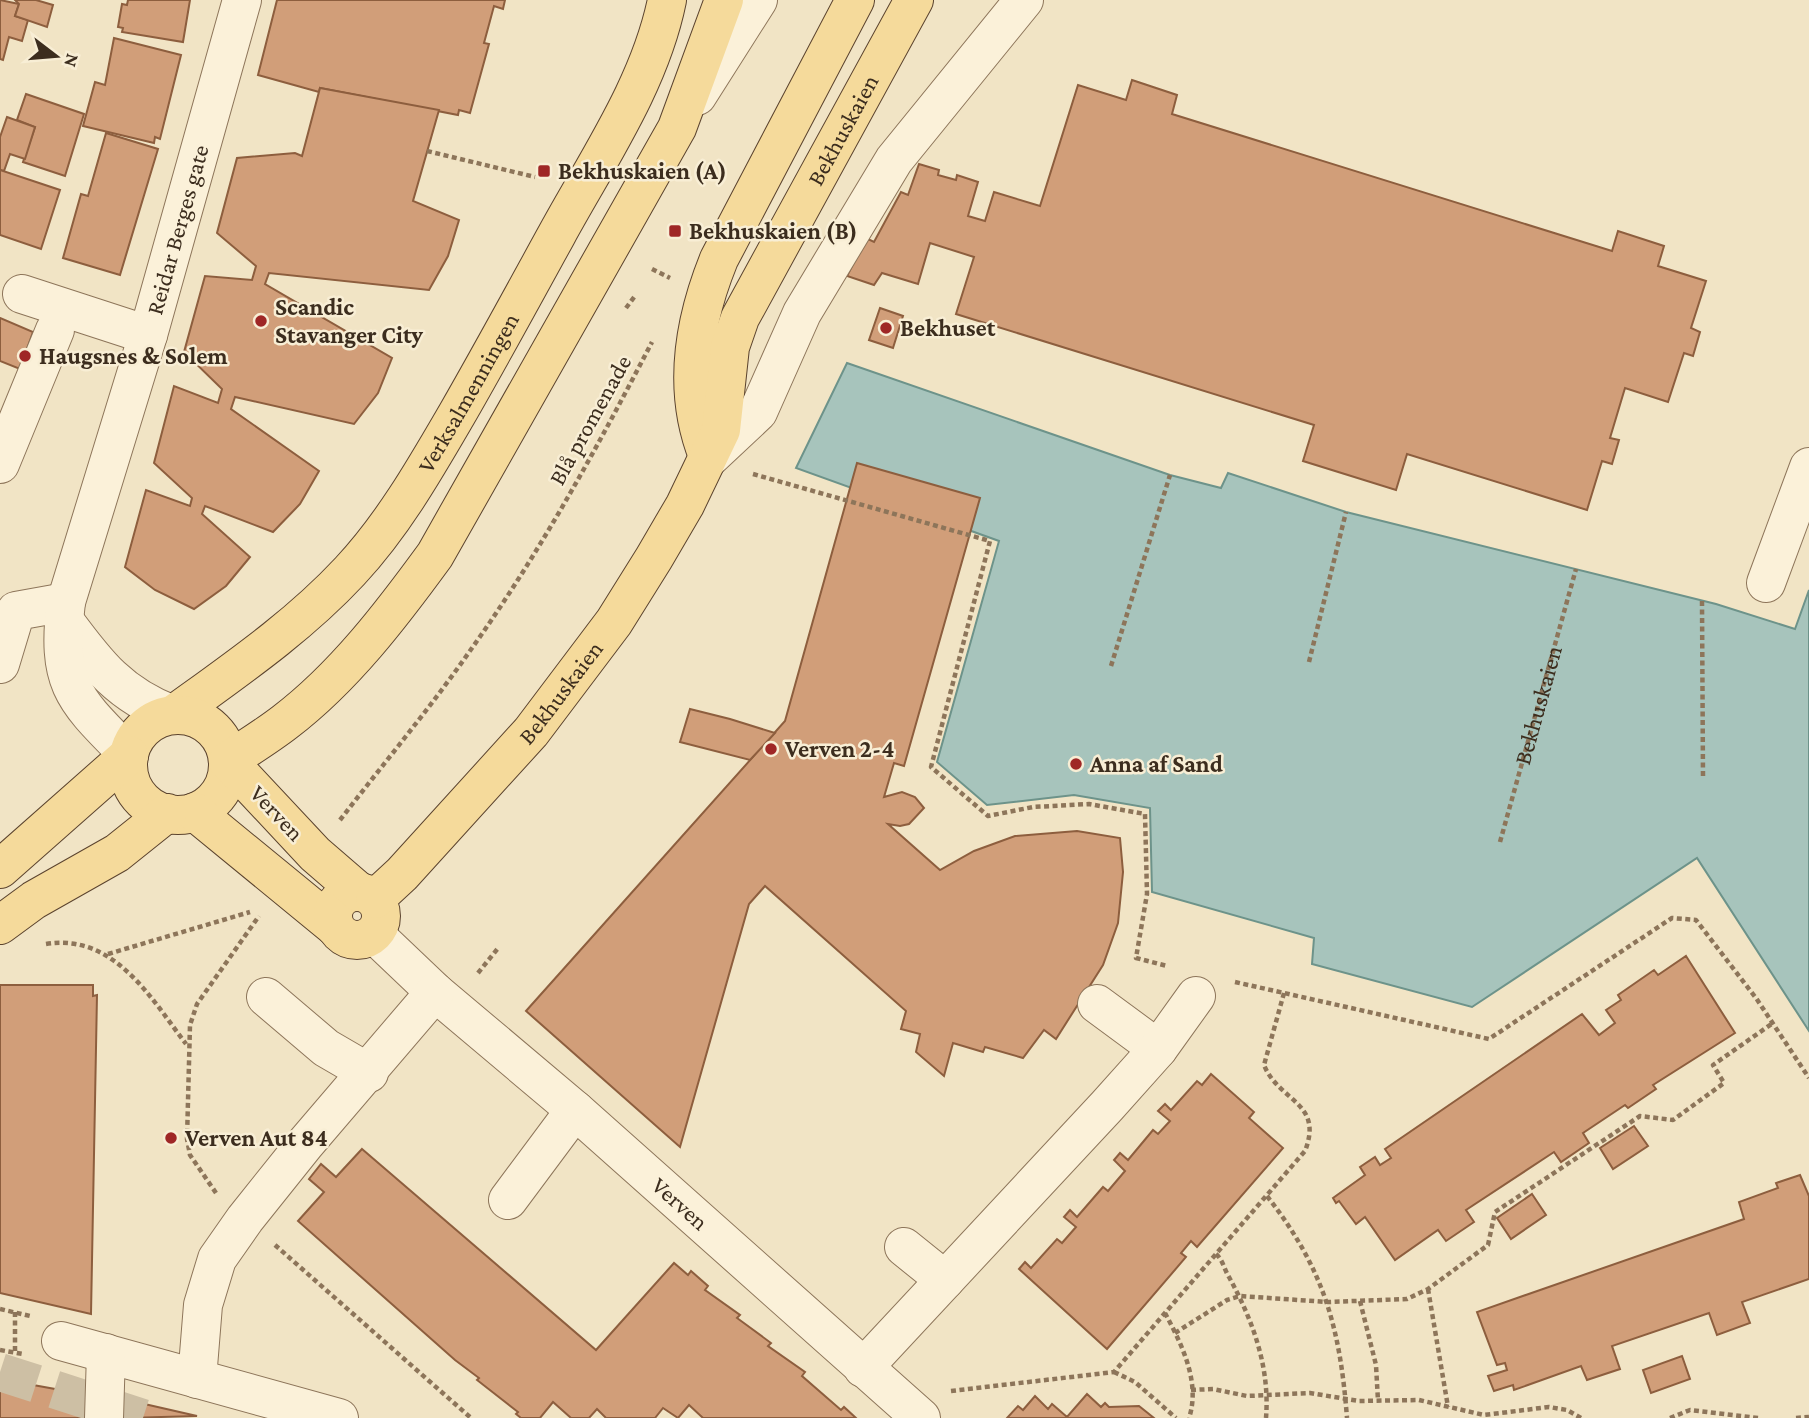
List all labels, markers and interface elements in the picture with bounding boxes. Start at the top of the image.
north arrow [21,21,91,91]
text: N [60,51,84,70]
street label: Bekhuskaien [801,69,884,190]
street label: Reidar Berges gate [140,142,214,318]
place label: Bekhuskaien (A) [558,157,727,185]
marker: Bekhuskaien (A) [536,163,552,179]
place label: Bekhuskaien (B) [689,217,858,245]
marker: Bekhuskaien (B) [667,223,683,239]
place label: Scandic Stavanger City [275,293,423,348]
street label: Verksalmenningen [412,308,524,477]
marker: Scandic Stavanger City [253,313,269,329]
place label: Bekhuset [900,314,996,341]
marker: Bekhuset [878,320,894,336]
place label: Haugsnes & Solem [39,342,228,369]
marker: Haugsnes & Solem [17,348,33,364]
street label: Blå promenade [543,350,636,490]
street label: Bekhuskaien [513,635,608,749]
street label: Bekhuskaien [1508,642,1567,768]
place label: Verven 2-4 [784,735,895,762]
marker: Verven 2-4 [763,741,779,757]
place label: Anna af Sand [1089,750,1223,777]
marker: Anna af Sand [1068,756,1084,772]
street label: Verven [245,779,310,846]
place label: Verven Aut 84 [184,1124,328,1151]
marker: Verven Aut 84 [163,1130,179,1146]
street label: Verven [647,1171,714,1235]

